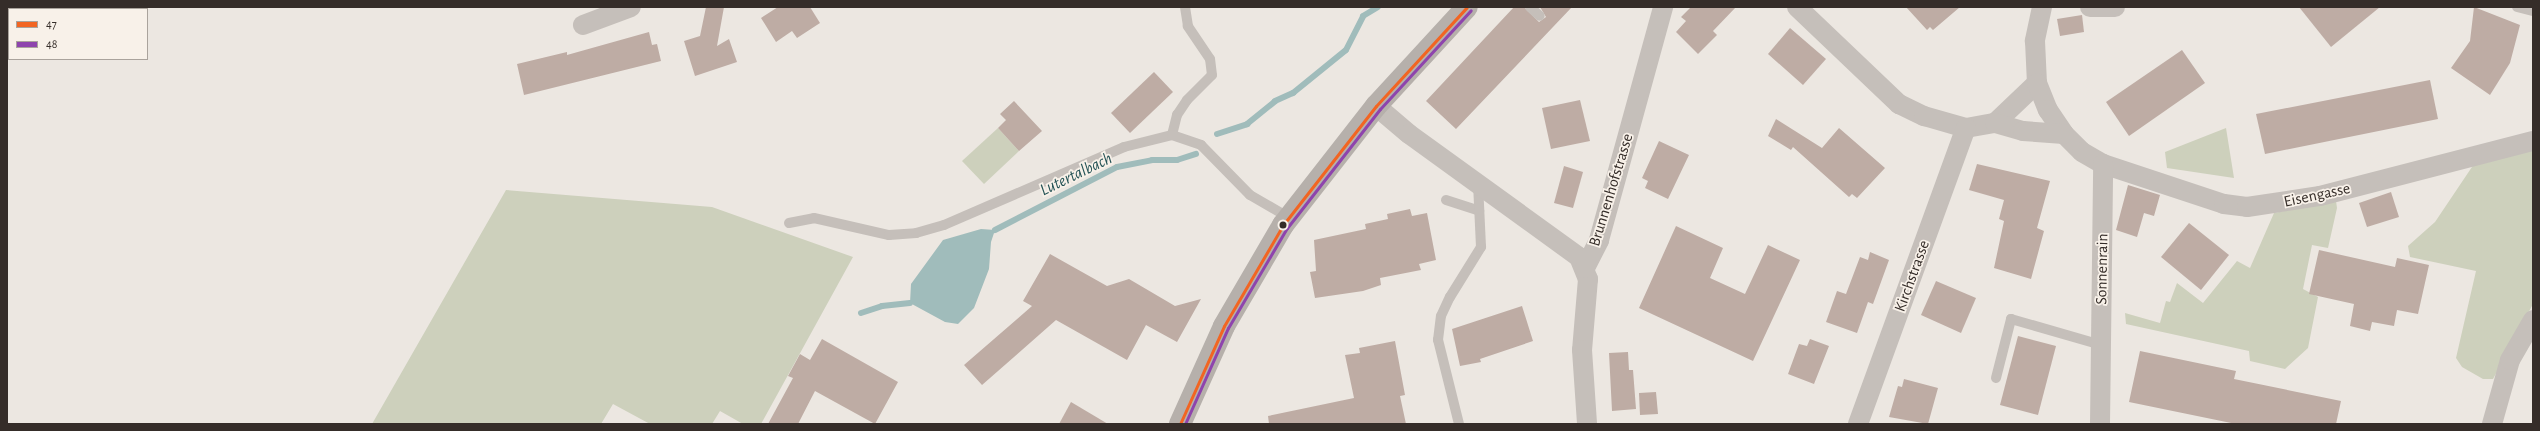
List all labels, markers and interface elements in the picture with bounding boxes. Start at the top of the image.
legend [8,8,148,60]
text: 47 [46,18,57,30]
text: 48 [46,38,57,50]
street label: Brunnenhofstrasse [1585,131,1637,249]
water label: Lutertalbach [1037,148,1115,200]
street label: Eisengasse [2282,179,2352,211]
unlabelled marker [1278,220,1288,230]
street label: Sonnenrain [2092,233,2112,305]
street label: Kirchstrasse [1890,238,1934,314]

